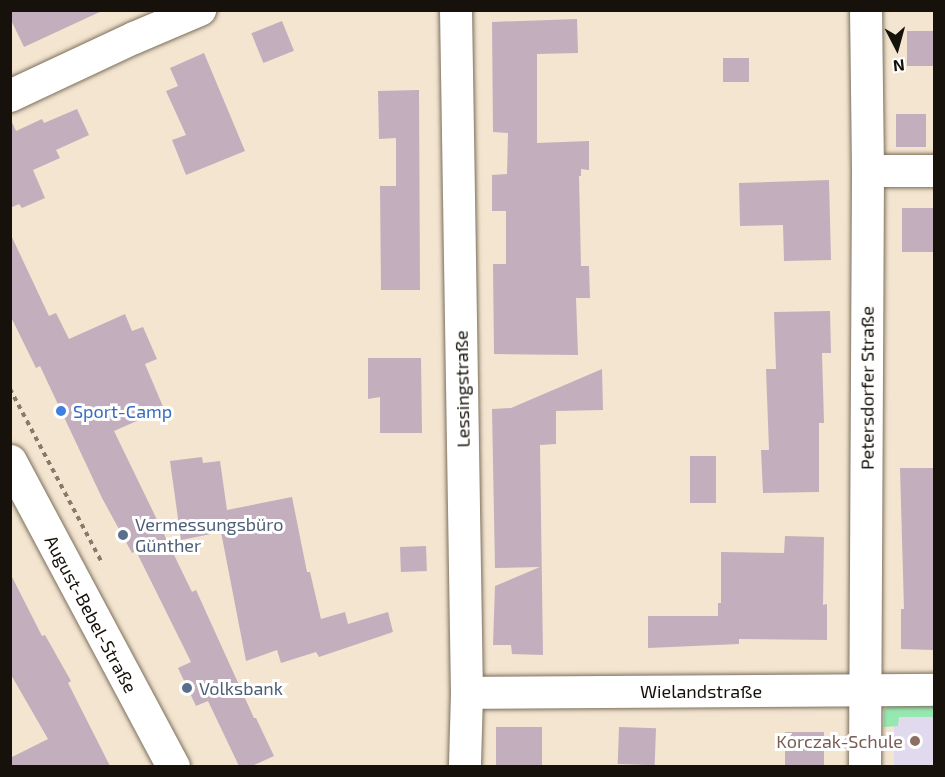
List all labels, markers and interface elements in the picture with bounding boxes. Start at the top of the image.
north arrow [867,18,927,78]
text: N [892,56,906,76]
street label: Petersdorfer Straße [856,306,878,470]
street label: Lessingstraße [450,330,474,448]
place label: Sport-Camp [73,400,172,422]
marker: Sport-Camp [54,404,68,418]
place label: Vermessungsbüro Günther [135,514,284,556]
marker: Vermessungsbüro Günther [116,528,130,542]
street label: August-Bebel-Straße [40,532,142,696]
place label: Volksbank [199,677,283,699]
street label: Wielandstraße [640,680,762,702]
marker: Volksbank [180,681,194,695]
place label: Korczak-Schule [776,730,903,752]
marker: Korczak-Schule [908,734,922,748]

